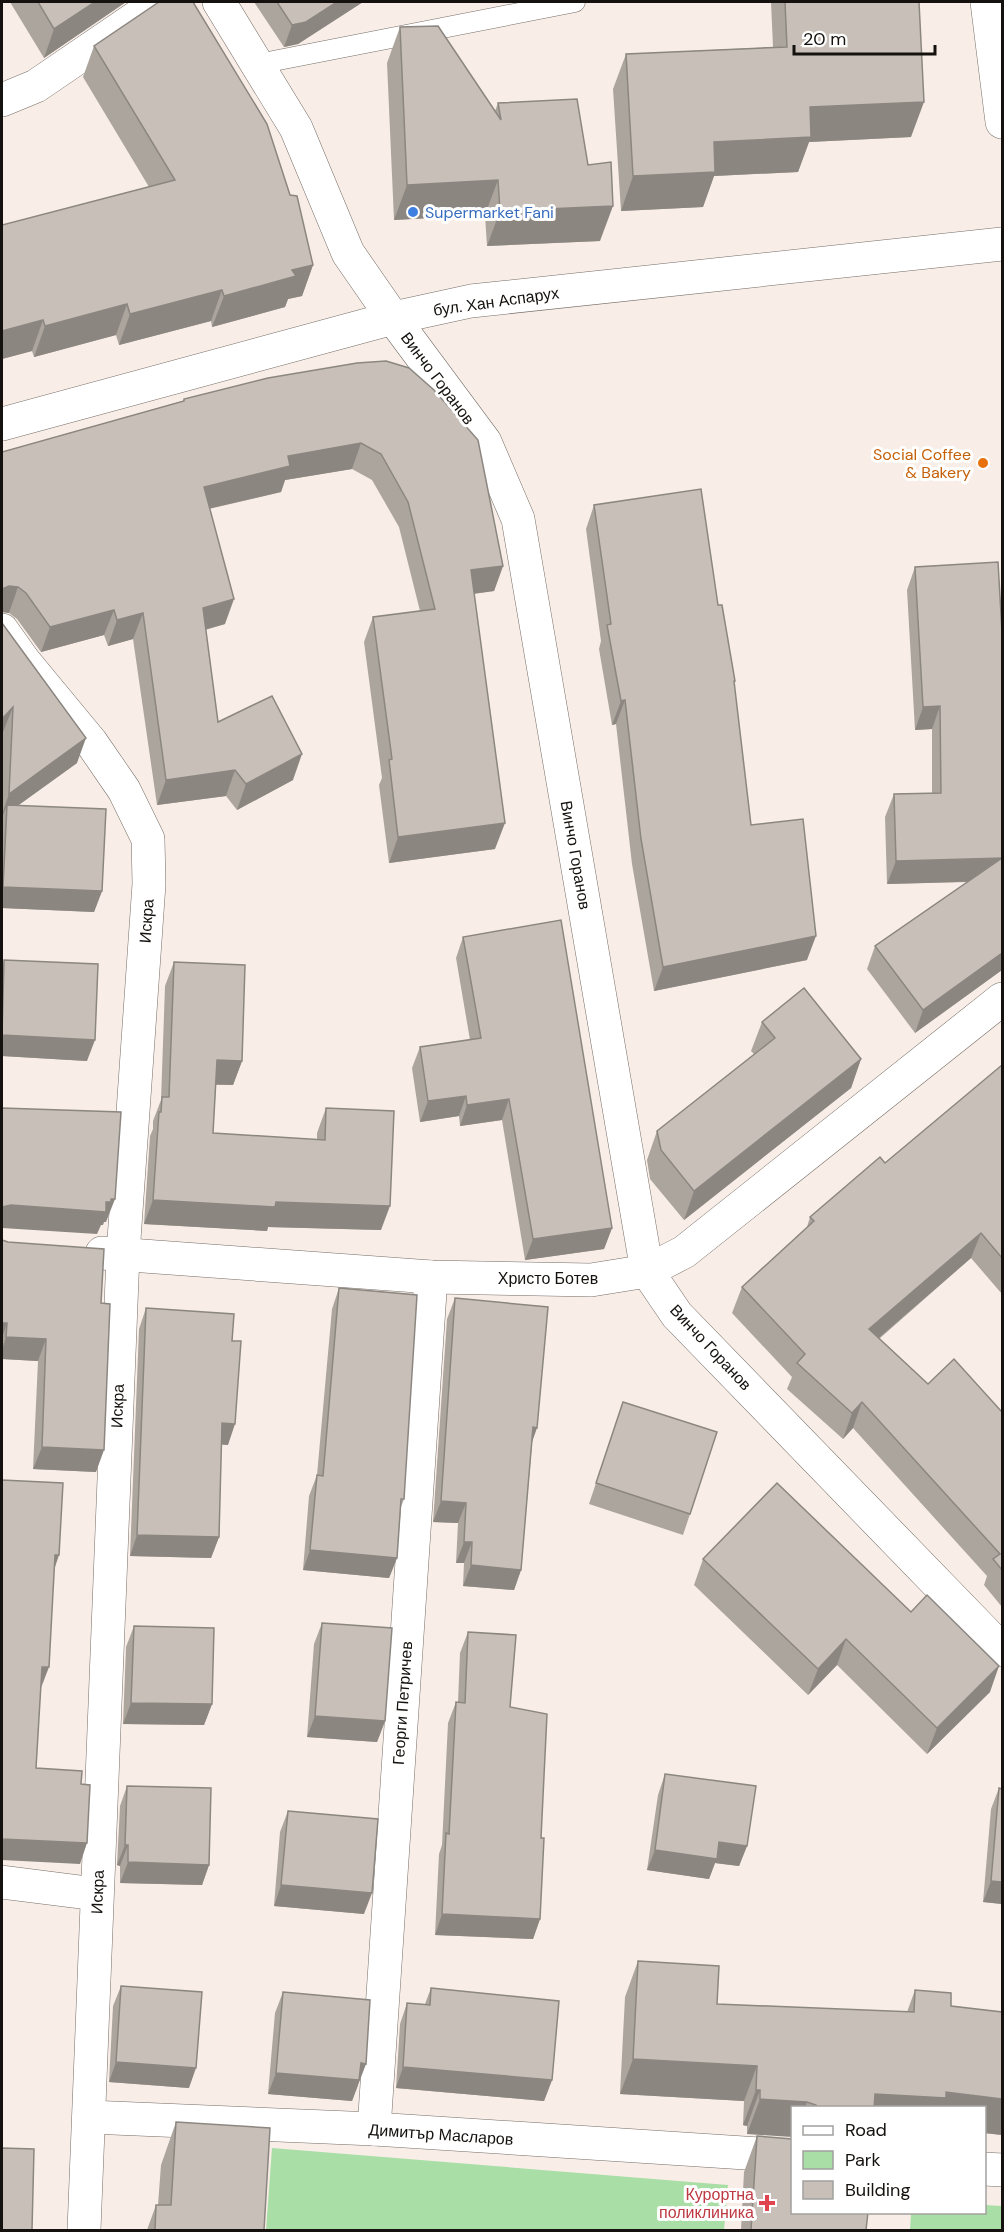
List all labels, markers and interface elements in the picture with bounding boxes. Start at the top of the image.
scale bar [794,18,935,56]
text: 20 m [803,27,846,51]
place label: Supermarket Fani [425,202,554,223]
marker: Supermarket Fani [406,205,420,219]
street label: бул. Хан Аспарух [432,282,560,321]
street label: Винчо Горанов [396,328,479,429]
place label: Social Coffee & Bakery [873,444,971,483]
marker: Social Coffee & Bakery [976,456,990,470]
street label: Винчо Горанов [556,799,595,911]
street label: Искра [134,898,159,944]
street label: Христо Ботев [498,1268,598,1289]
street label: Винчо Горанов [665,1300,756,1395]
street label: Искра [106,1383,129,1429]
street label: Георги Петричев [388,1640,417,1766]
street label: Искра [86,1869,109,1915]
legend [791,2106,986,2214]
text: Road [845,2118,887,2142]
street label: Димитър Масларов [368,2119,514,2150]
text: Park [845,2148,881,2172]
text: Building [845,2178,910,2202]
place label: Курортна поликлиника [659,2184,754,2223]
marker: Курортна поликлиника [758,2194,776,2212]

